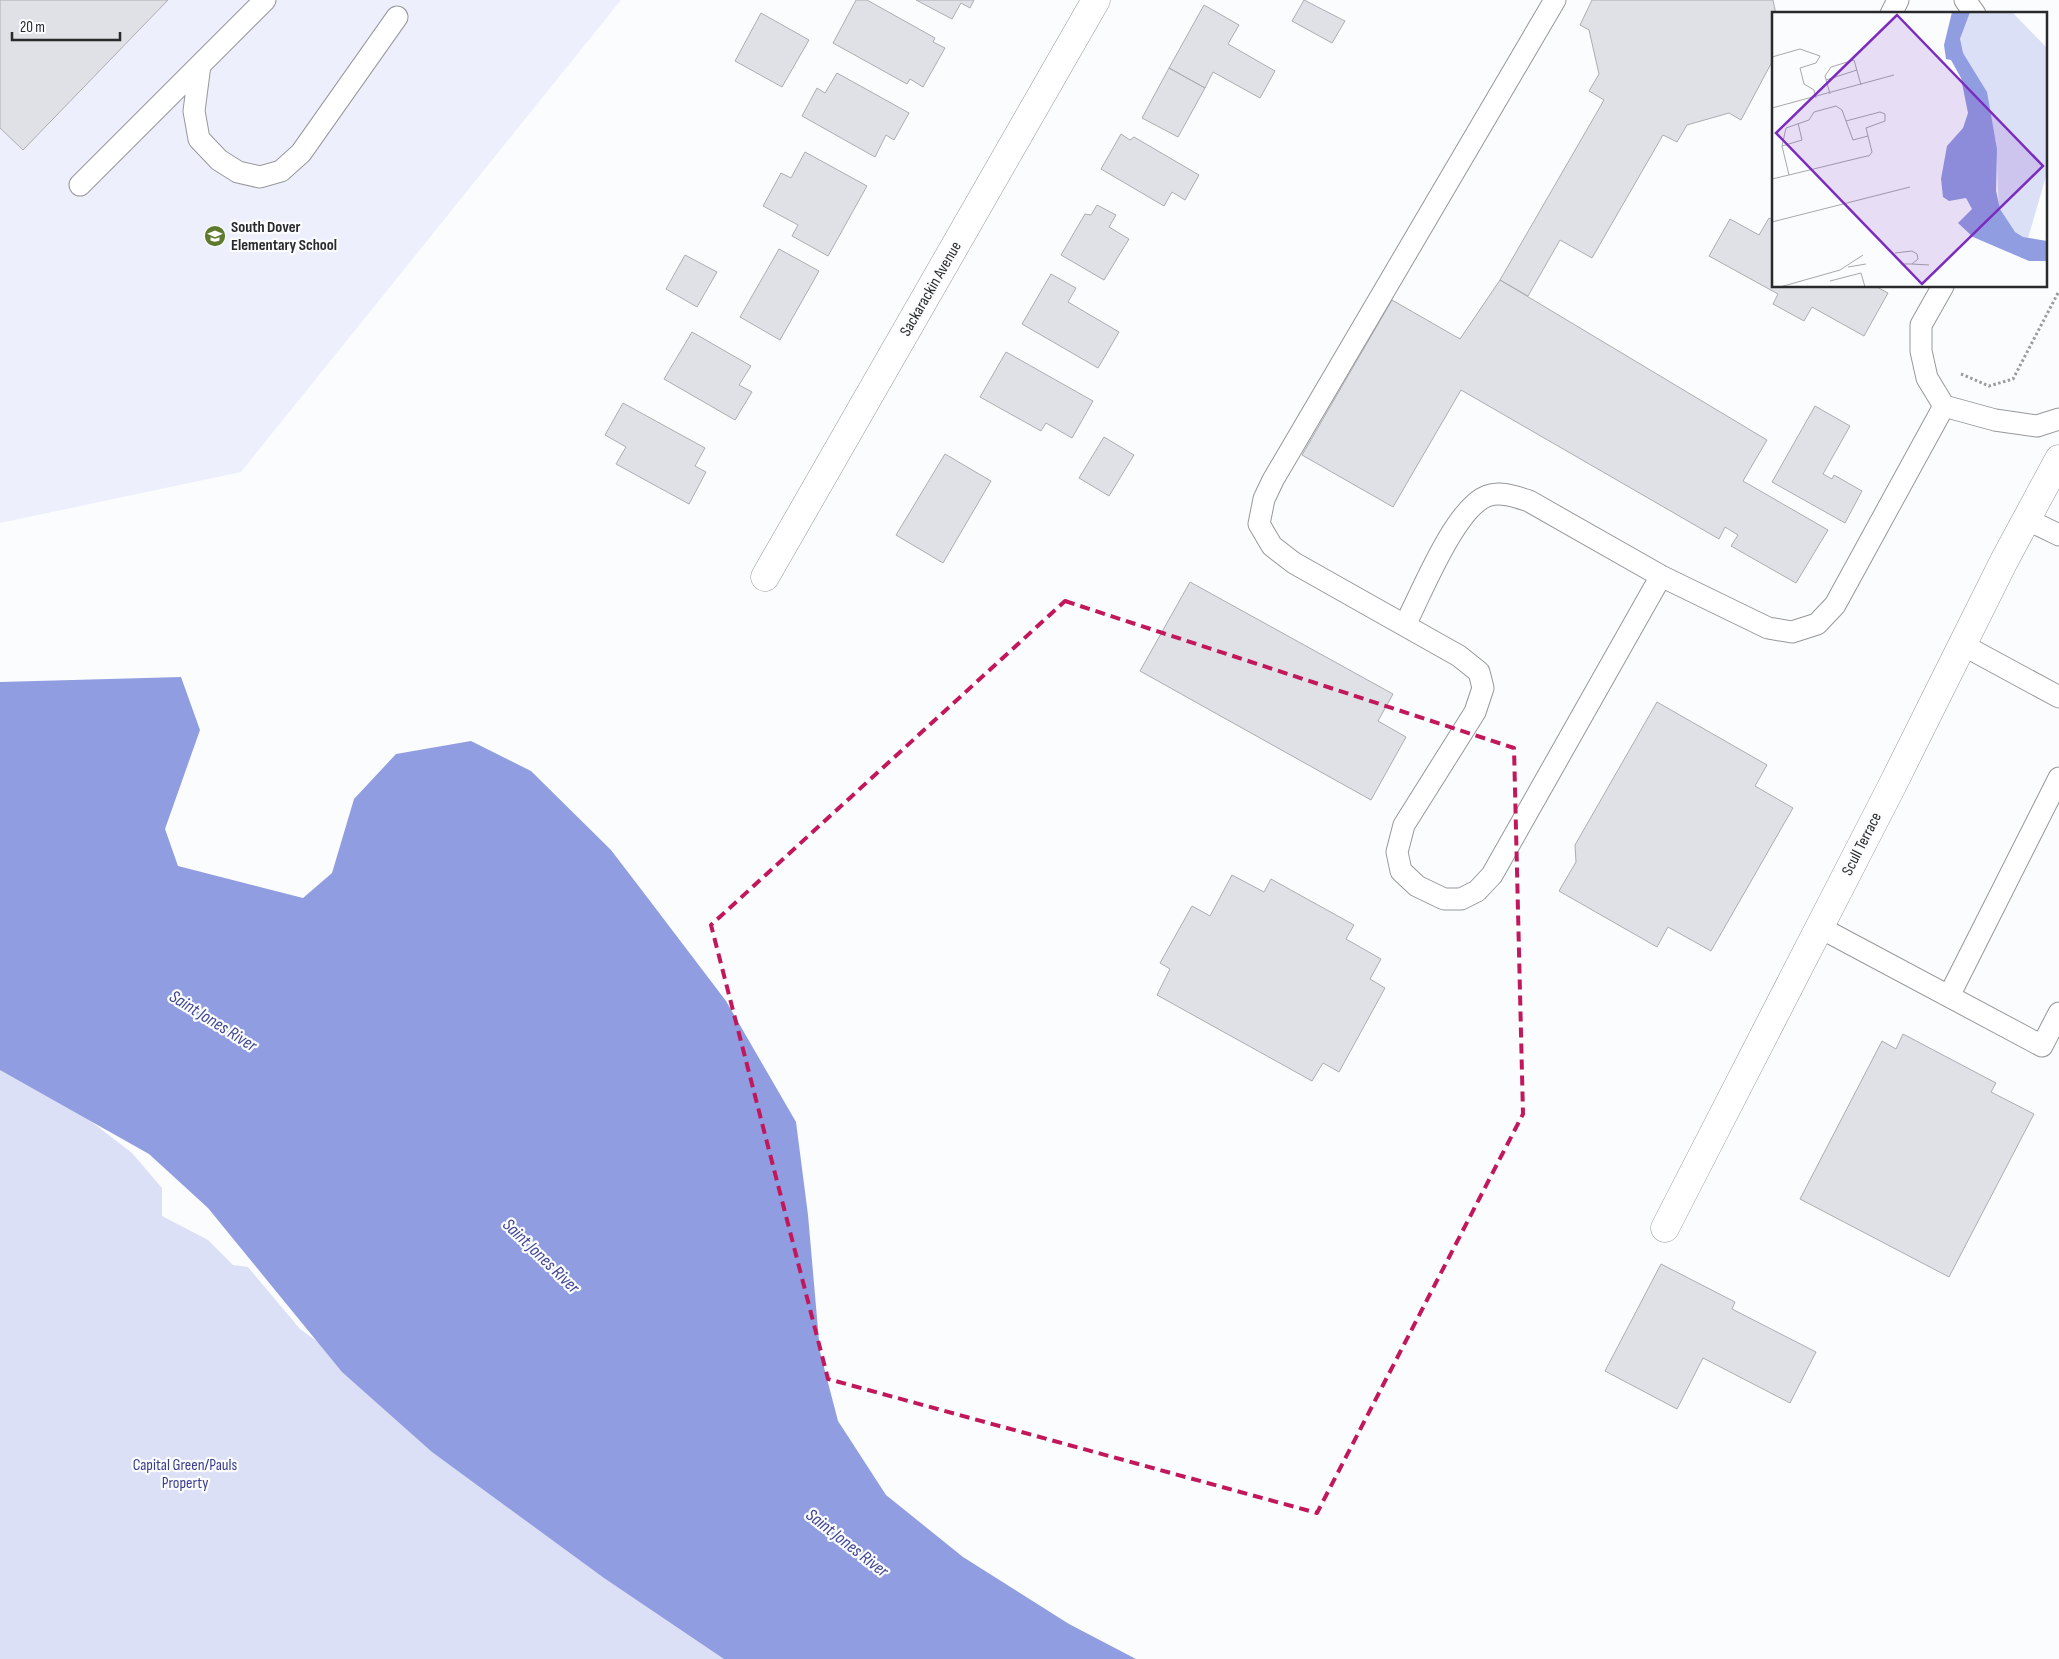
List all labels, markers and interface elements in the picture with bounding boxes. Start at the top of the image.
scale bar [12,10,120,42]
inset map [1772,12,2046,288]
text: 20 m [20,18,45,37]
place label: South Dover Elementary School [231,218,337,255]
school or university icon: South Dover Elementary School [203,224,227,248]
street label: Sackarackin Avenue [896,238,966,340]
street label: Scull Terrace [1838,809,1886,879]
water label: Saint Jones River [166,986,261,1057]
water label: Saint Jones River [498,1214,584,1298]
park label: Capital Green/Pauls Property [133,1456,238,1493]
water label: Saint Jones River [802,1504,893,1582]

